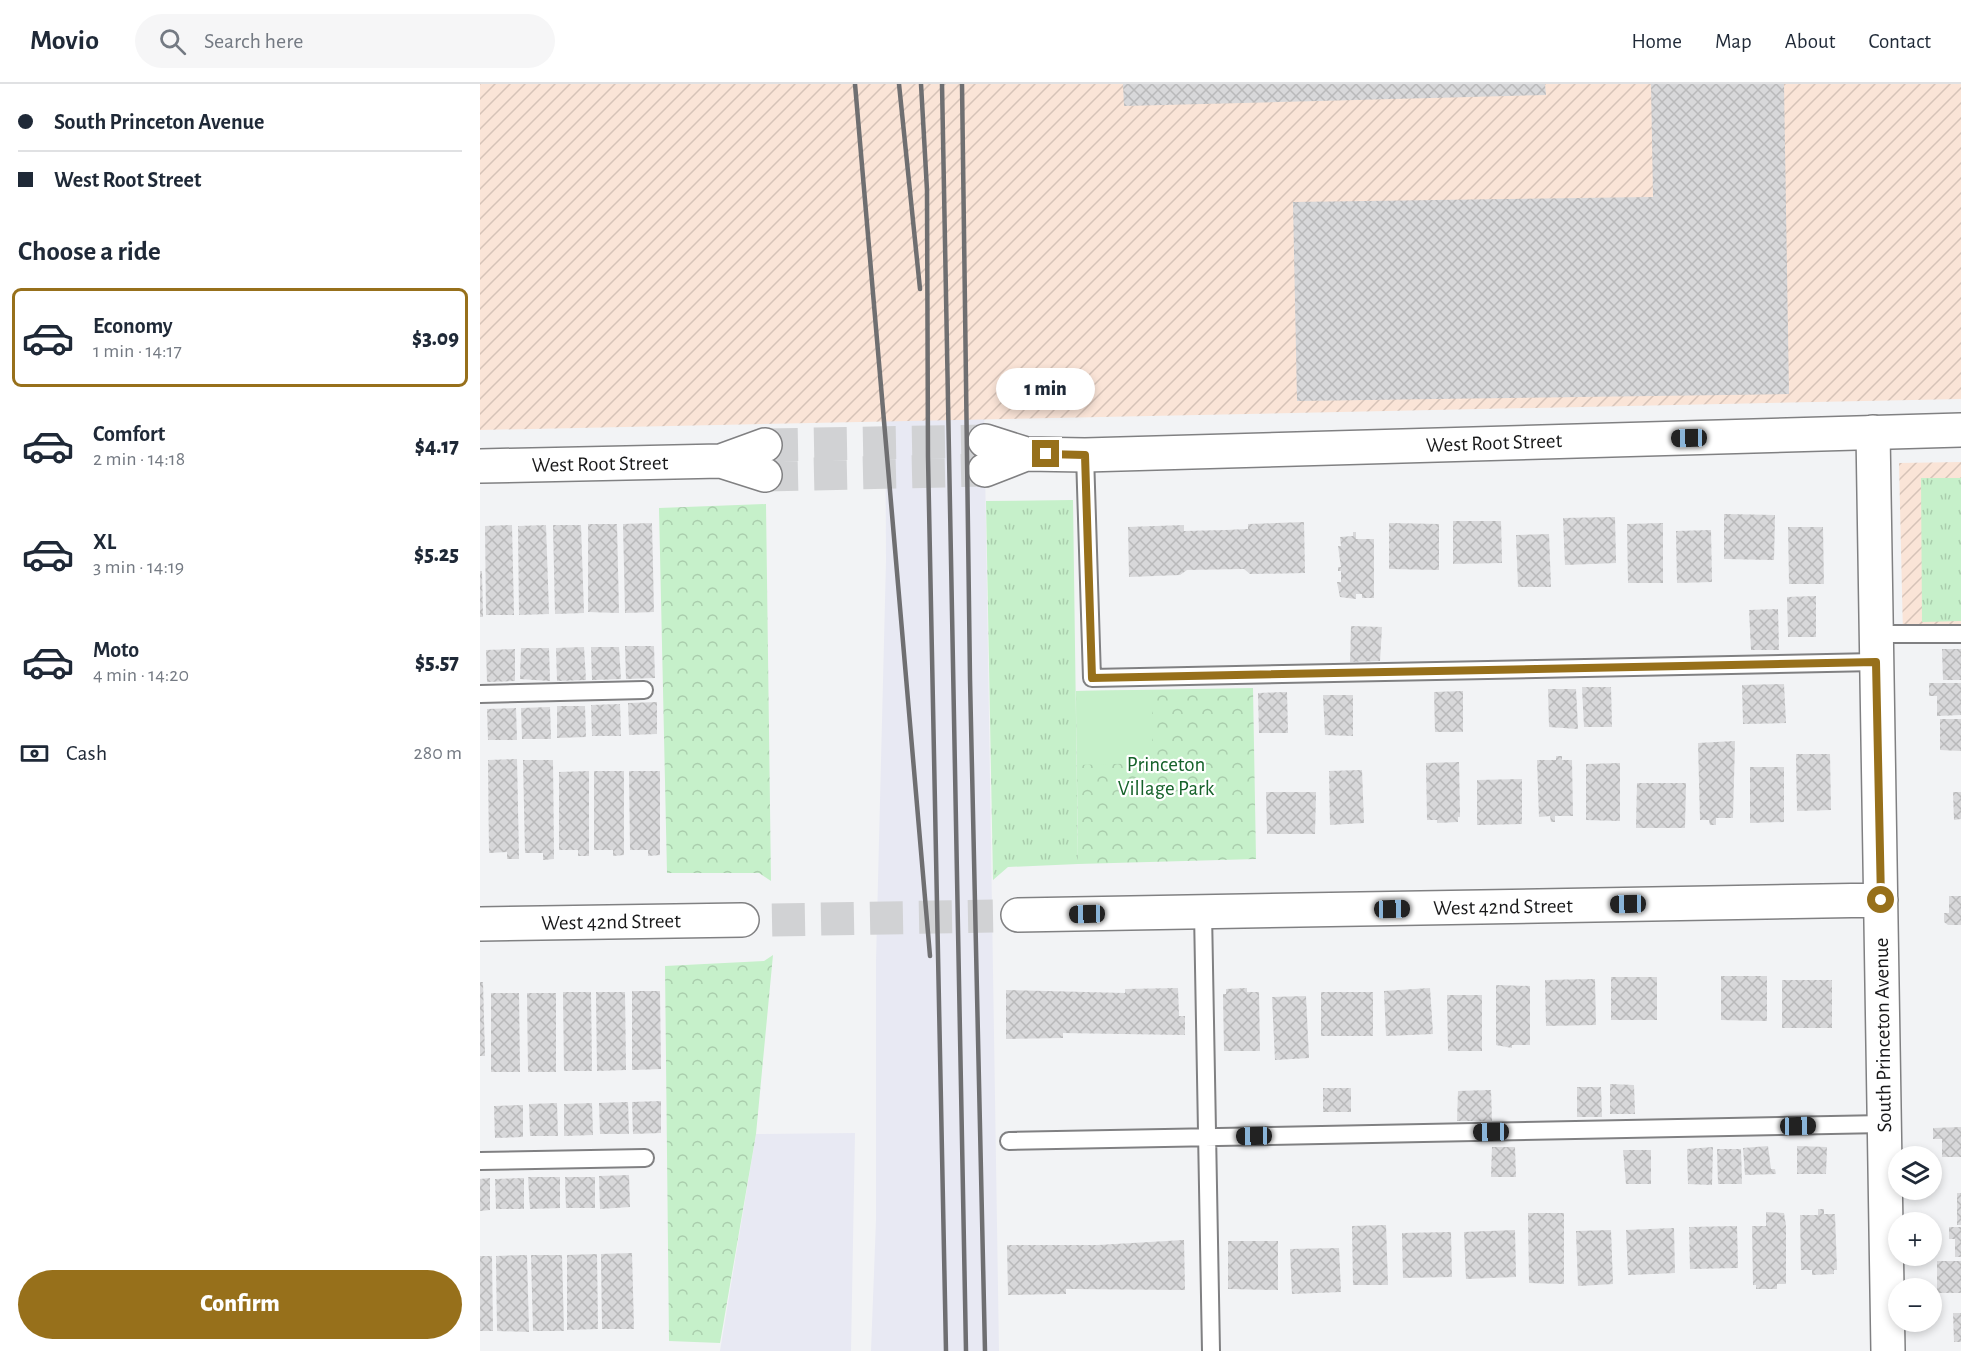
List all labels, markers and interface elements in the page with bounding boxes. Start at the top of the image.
search box [135,14,555,68]
icon: search [156,25,189,58]
text: Movio [30,27,99,55]
text: Search here [204,30,303,52]
text: Home [1631,31,1682,52]
text: Map [1715,31,1752,52]
text: About [1785,31,1835,52]
text: Contact [1868,31,1931,52]
text: South Princeton Avenue [54,111,264,133]
text: West Root Street [54,169,201,191]
text: Choose a ride [18,238,161,265]
icon: car [21,311,75,365]
text: Economy [93,315,173,337]
text: $3.09 [412,327,459,349]
text: 1 min · 14:17 [93,341,182,361]
callout: 1 min [996,367,1096,409]
text: 1 min [1024,379,1067,399]
icon: car [21,419,75,473]
text: Comfort [93,423,165,445]
car [1671,429,1707,447]
street label: West Root Street [1425,430,1563,456]
text: $4.17 [415,435,459,457]
route end [1032,440,1059,467]
text: 2 min · 14:18 [93,449,185,469]
street label: West Root Street [532,452,669,476]
icon: car [21,527,75,581]
text: XL [93,531,116,553]
text: $5.25 [414,543,459,565]
text: 3 min · 14:19 [93,557,184,577]
icon: car [21,635,75,689]
text: Moto [93,639,139,661]
text: $5.57 [415,651,459,673]
text: 4 min · 14:20 [93,665,189,685]
icon: cash [18,737,51,770]
text: Cash [66,742,107,764]
text: 280 m [414,743,462,763]
park label: Princeton Village Park [1118,754,1215,799]
route start [1867,886,1894,913]
street label: West 42nd Street [1433,895,1573,919]
car [1610,895,1646,913]
car [1374,900,1410,918]
car [1069,905,1105,923]
street label: West 42nd Street [541,910,681,934]
street label: South Princeton Avenue [1871,937,1895,1133]
car [1780,1117,1816,1135]
car [1473,1123,1509,1141]
car [1236,1127,1272,1145]
map controls [1888,1146,1942,1332]
button: layers [1888,1146,1942,1200]
button: + [1888,1212,1942,1266]
button: Confirm [18,1270,462,1339]
button: − [1888,1278,1942,1332]

